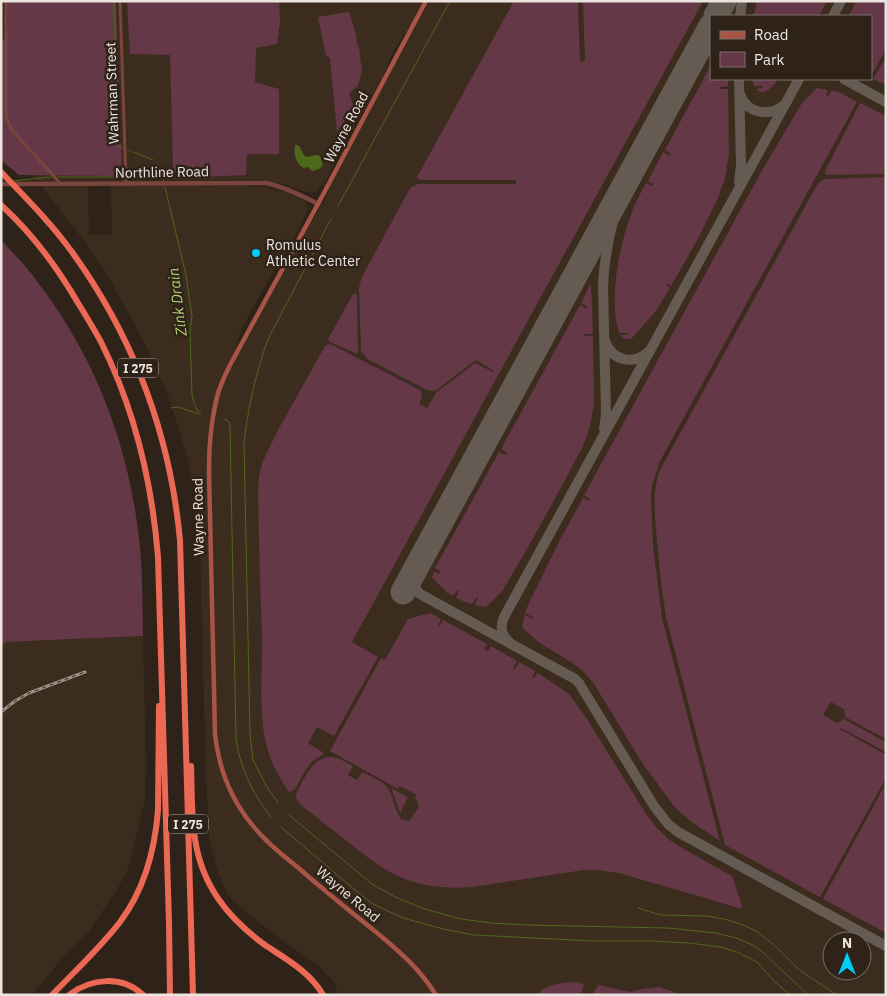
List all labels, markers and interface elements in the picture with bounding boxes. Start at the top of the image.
legend [710,15,872,80]
text: Road [754,25,789,44]
street label: Wahrman Street [101,42,123,144]
text: Park [754,50,784,69]
street label: Wayne Road [320,88,372,166]
street label: Northline Road [115,162,209,182]
place label: Romulus Athletic Center [266,236,360,270]
marker: Romulus Athletic Center [250,247,262,259]
water label: Zink Drain [163,267,191,338]
road number: I 275 [118,358,158,378]
street label: Wayne Road [188,478,208,556]
road number: I 275 [168,814,208,834]
street label: Wayne Road [312,862,384,926]
north arrow [822,931,872,981]
text: N [842,934,852,952]

